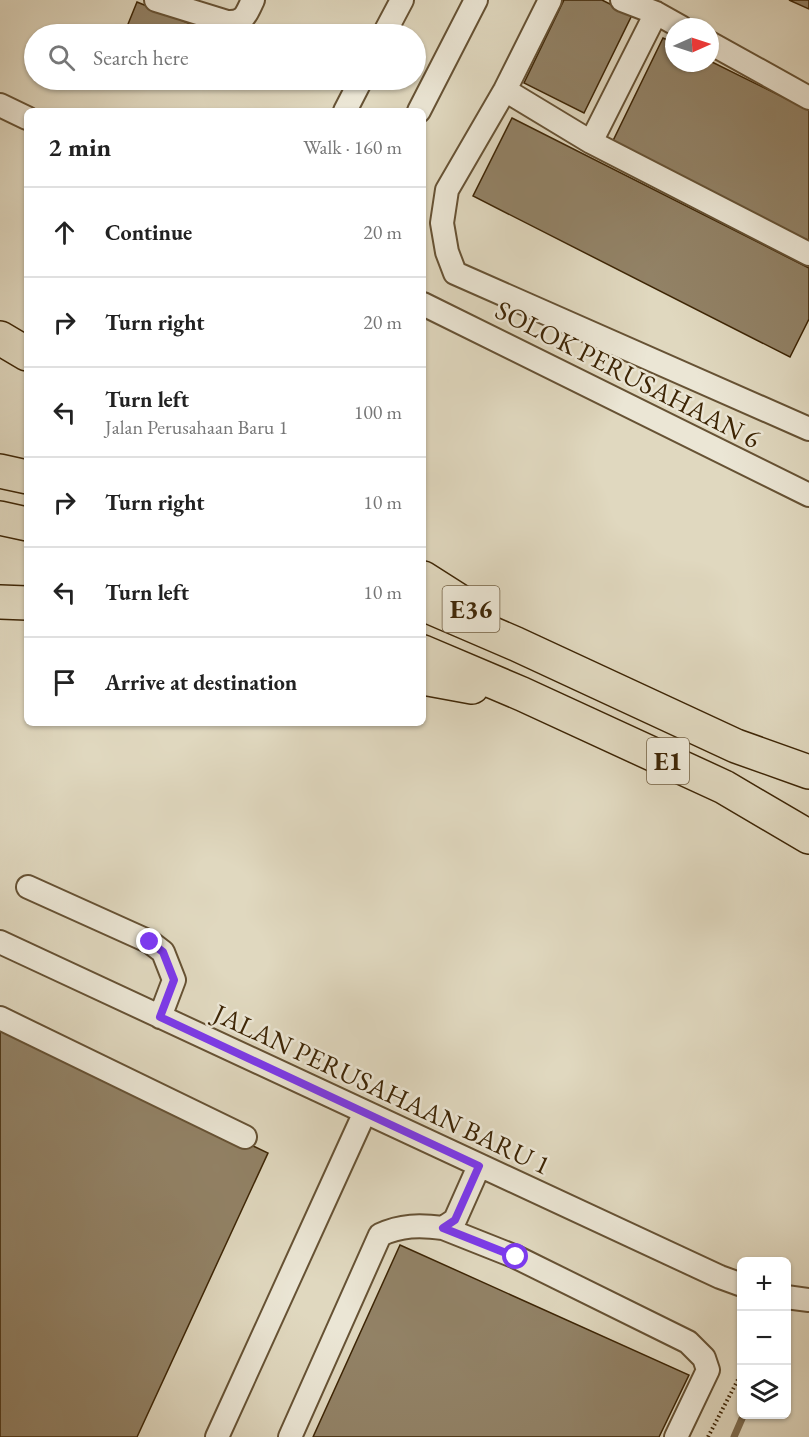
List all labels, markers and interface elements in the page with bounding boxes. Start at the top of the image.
north arrow [665,18,719,72]
search box [24,24,426,90]
icon: search [45,41,78,74]
text: Search here [93,43,188,72]
text: 2 min [48,130,111,164]
text: Walk · 160 m [303,134,402,160]
icon: ahead [48,216,81,249]
text: Continue [105,218,192,247]
text: 20 m [363,219,402,245]
street label: SOLOK PERUSAHAAN 6 [490,292,766,456]
icon: right [48,306,81,339]
text: Turn right [105,308,204,337]
text: 20 m [363,309,402,335]
text: Turn left [105,385,189,414]
icon: left [48,396,81,429]
text: 100 m [354,399,402,425]
text: Jalan Perusahaan Baru 1 [105,414,288,440]
icon: right [48,486,81,519]
text: Turn right [105,488,204,517]
text: 10 m [363,489,402,515]
icon: left [48,576,81,609]
text: Turn left [105,578,189,607]
text: 10 m [363,579,402,605]
road number: E36 [442,586,500,632]
icon: arrive [48,666,81,699]
text: Arrive at destination [105,668,297,697]
road number: E1 [647,738,689,784]
route end [136,928,162,954]
street label: JALAN PERUSAHAAN BARU 1 [206,995,556,1183]
route start [502,1243,528,1269]
map controls [737,1257,791,1419]
button: + [737,1257,791,1311]
button: − [737,1311,791,1365]
button: layers [737,1365,791,1419]

